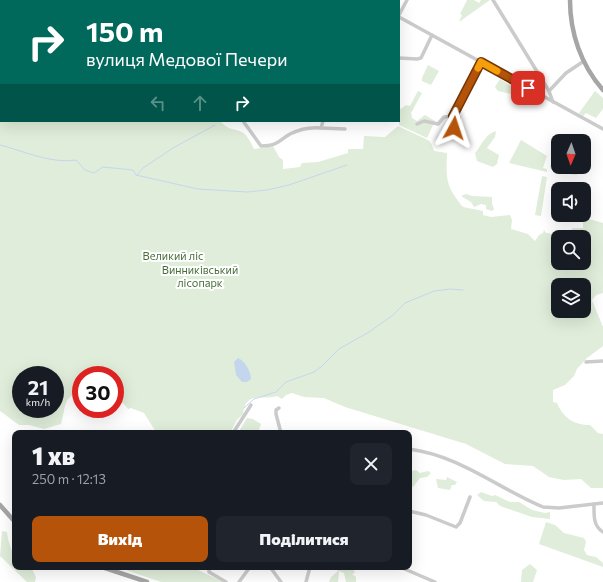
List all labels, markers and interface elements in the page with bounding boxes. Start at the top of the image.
text: 150 m [86,14,163,48]
icon: right [20,16,72,68]
text: вулиця Медової Печери [86,48,288,70]
pin [511,71,545,105]
icon: arrive [517,77,539,99]
icon: left [147,92,169,114]
icon: ahead [189,92,211,114]
icon: right [231,92,253,114]
position arrow [433,107,475,149]
north arrow [551,134,591,174]
map controls [551,134,591,318]
button: sound [551,182,591,222]
button: search [551,230,591,270]
park label: Великий ліс [143,249,203,262]
park label: Винниківський лісопарк [162,263,238,289]
button: layers [551,278,591,318]
speed limit sign: 30 [72,366,124,418]
text: 21 [28,375,48,399]
text: km/h [26,396,50,408]
text: 1 хв [32,441,75,470]
button: close [350,443,392,485]
text: 250 m · 12:13 [32,471,106,487]
button: Вихід [32,516,208,562]
button: Поділитися [216,516,392,562]

